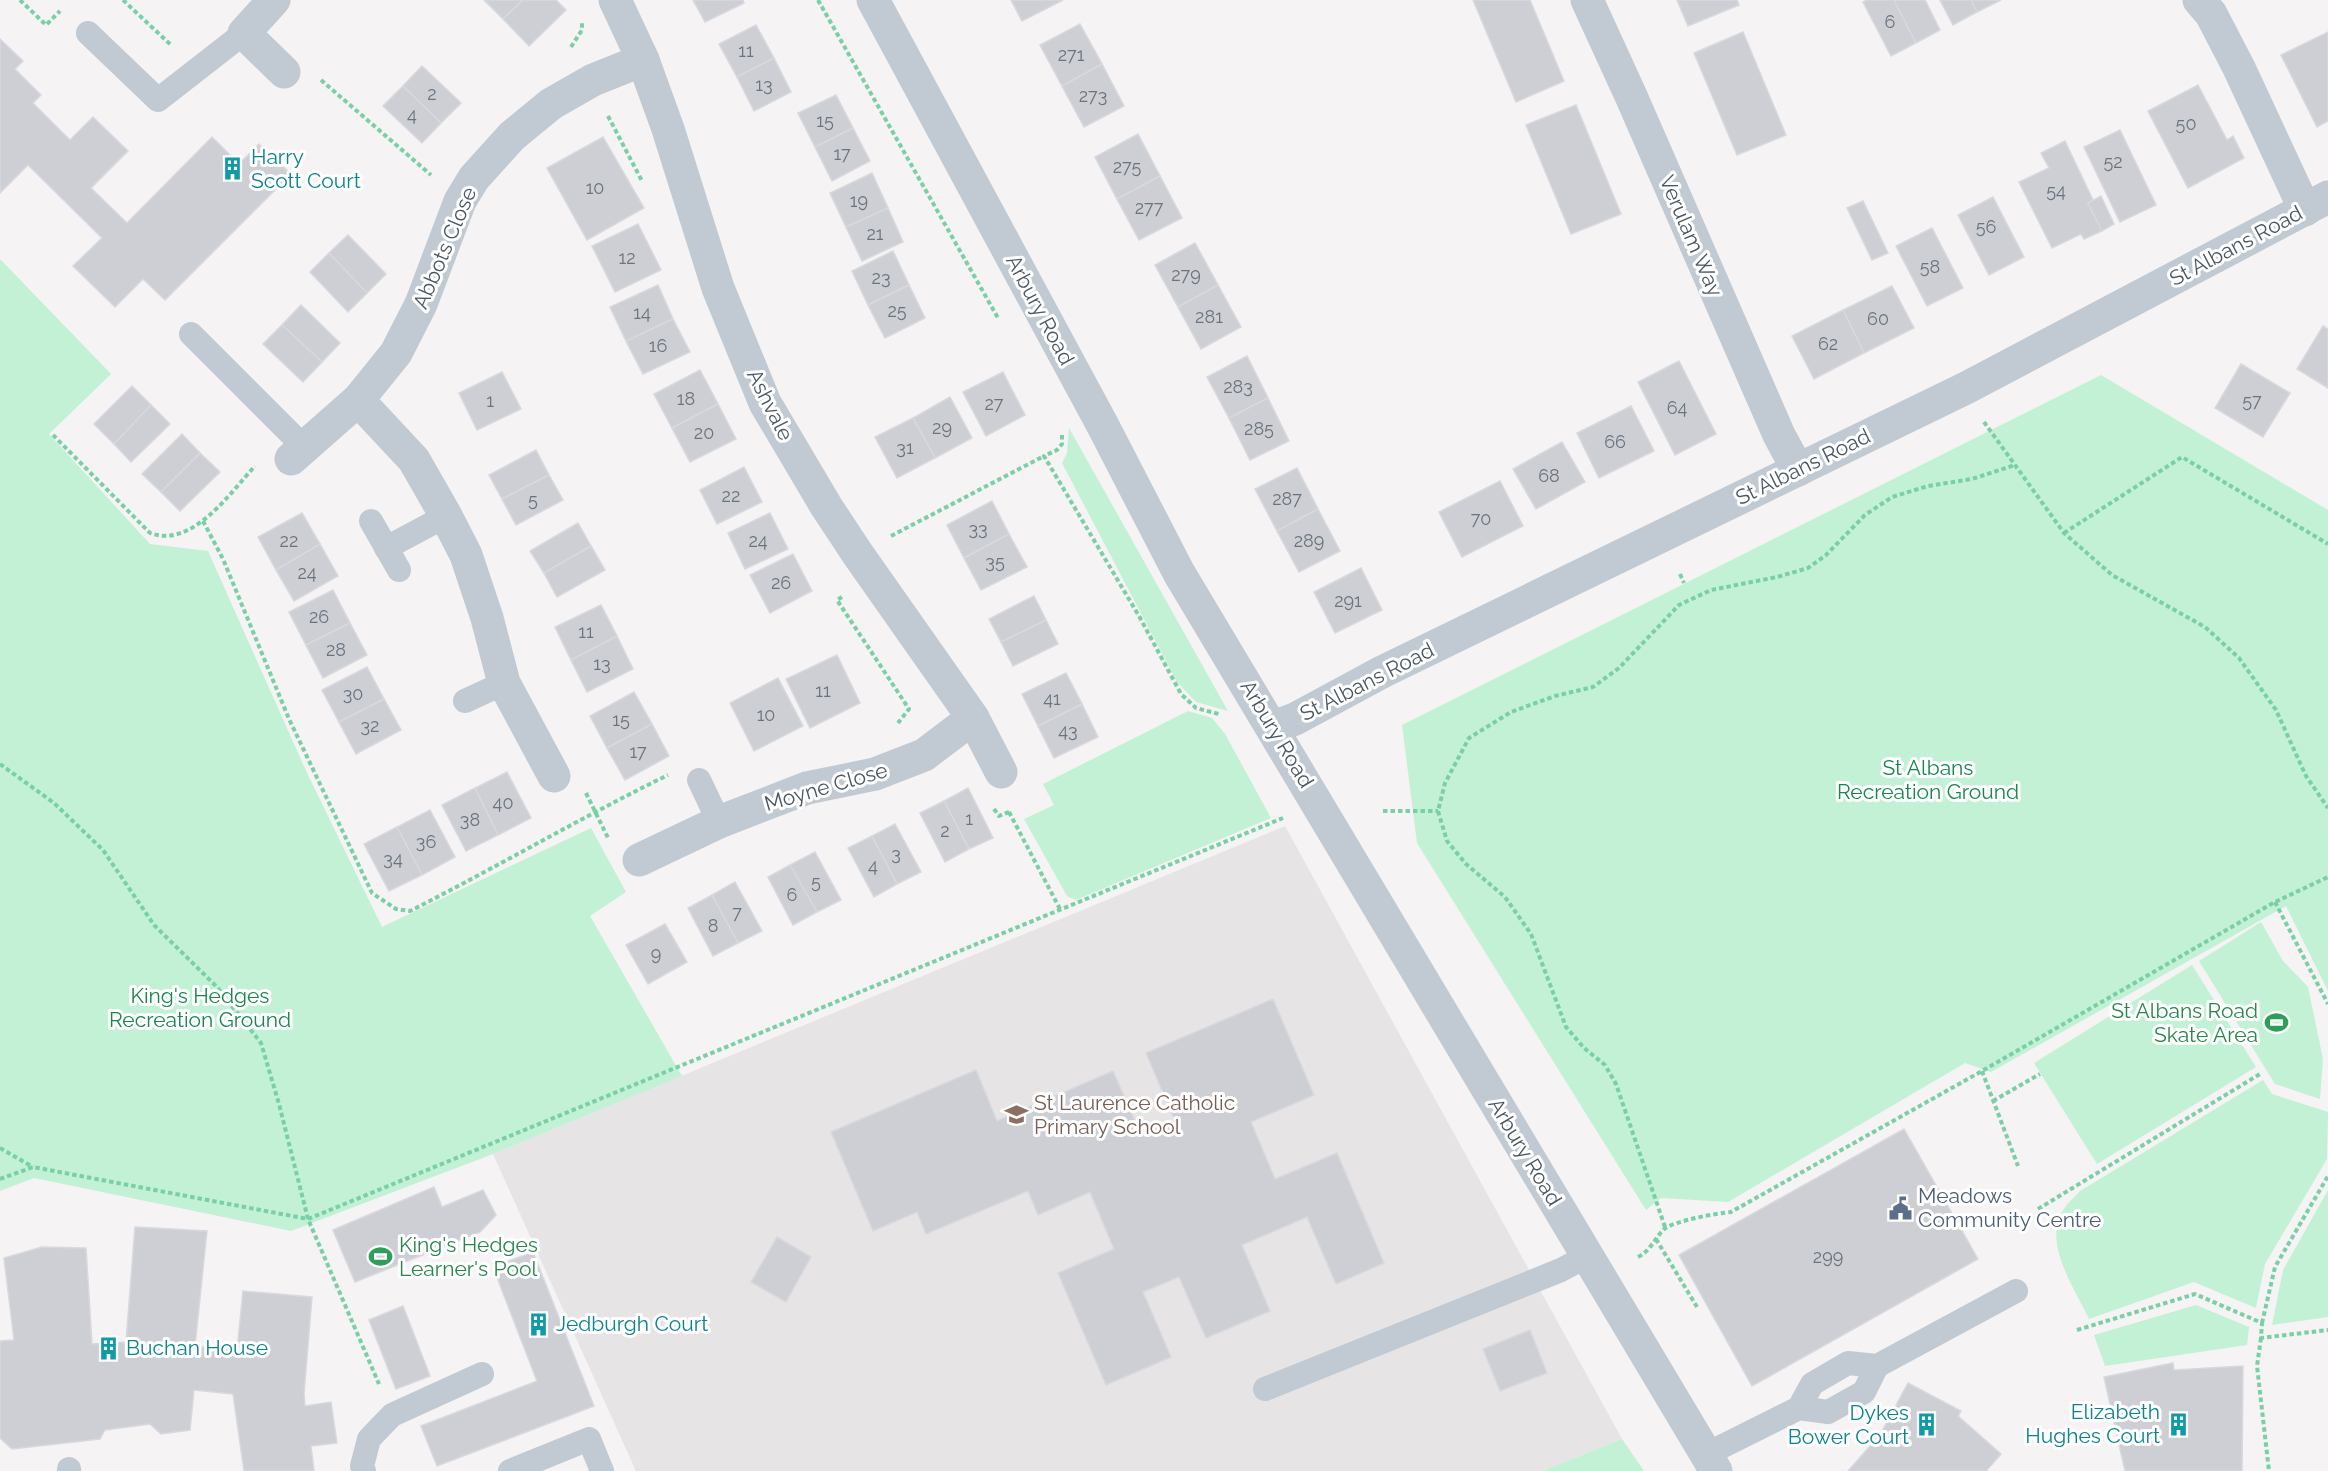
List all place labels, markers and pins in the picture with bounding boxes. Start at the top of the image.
place label: Harry Scott Court [251,144,361,193]
building icon: Harry Scott Court [220,156,246,182]
place label: St Albans Road Skate Area [2111,998,2258,1047]
sports icon: St Albans Road Skate Area [2263,1010,2289,1036]
place label: St Laurence Catholic Primary School [1034,1090,1235,1139]
school or university icon: St Laurence Catholic Primary School [1003,1102,1029,1128]
place label: Meadows Community Centre [1918,1183,2101,1232]
public building icon: Meadows Community Centre [1887,1195,1913,1221]
place label: King's Hedges Learner's Pool [399,1232,538,1281]
sports icon: King's Hedges Learner's Pool [368,1244,394,1270]
building icon: Jedburgh Court [525,1311,551,1337]
place label: Jedburgh Court [556,1311,708,1336]
building icon: Buchan House [95,1335,121,1361]
place label: Buchan House [126,1335,268,1360]
place label: Elizabeth Hughes Court [2025,1399,2160,1448]
place label: Dykes Bower Court [1788,1400,1909,1449]
building icon: Elizabeth Hughes Court [2165,1411,2191,1437]
building icon: Dykes Bower Court [1914,1412,1940,1438]

